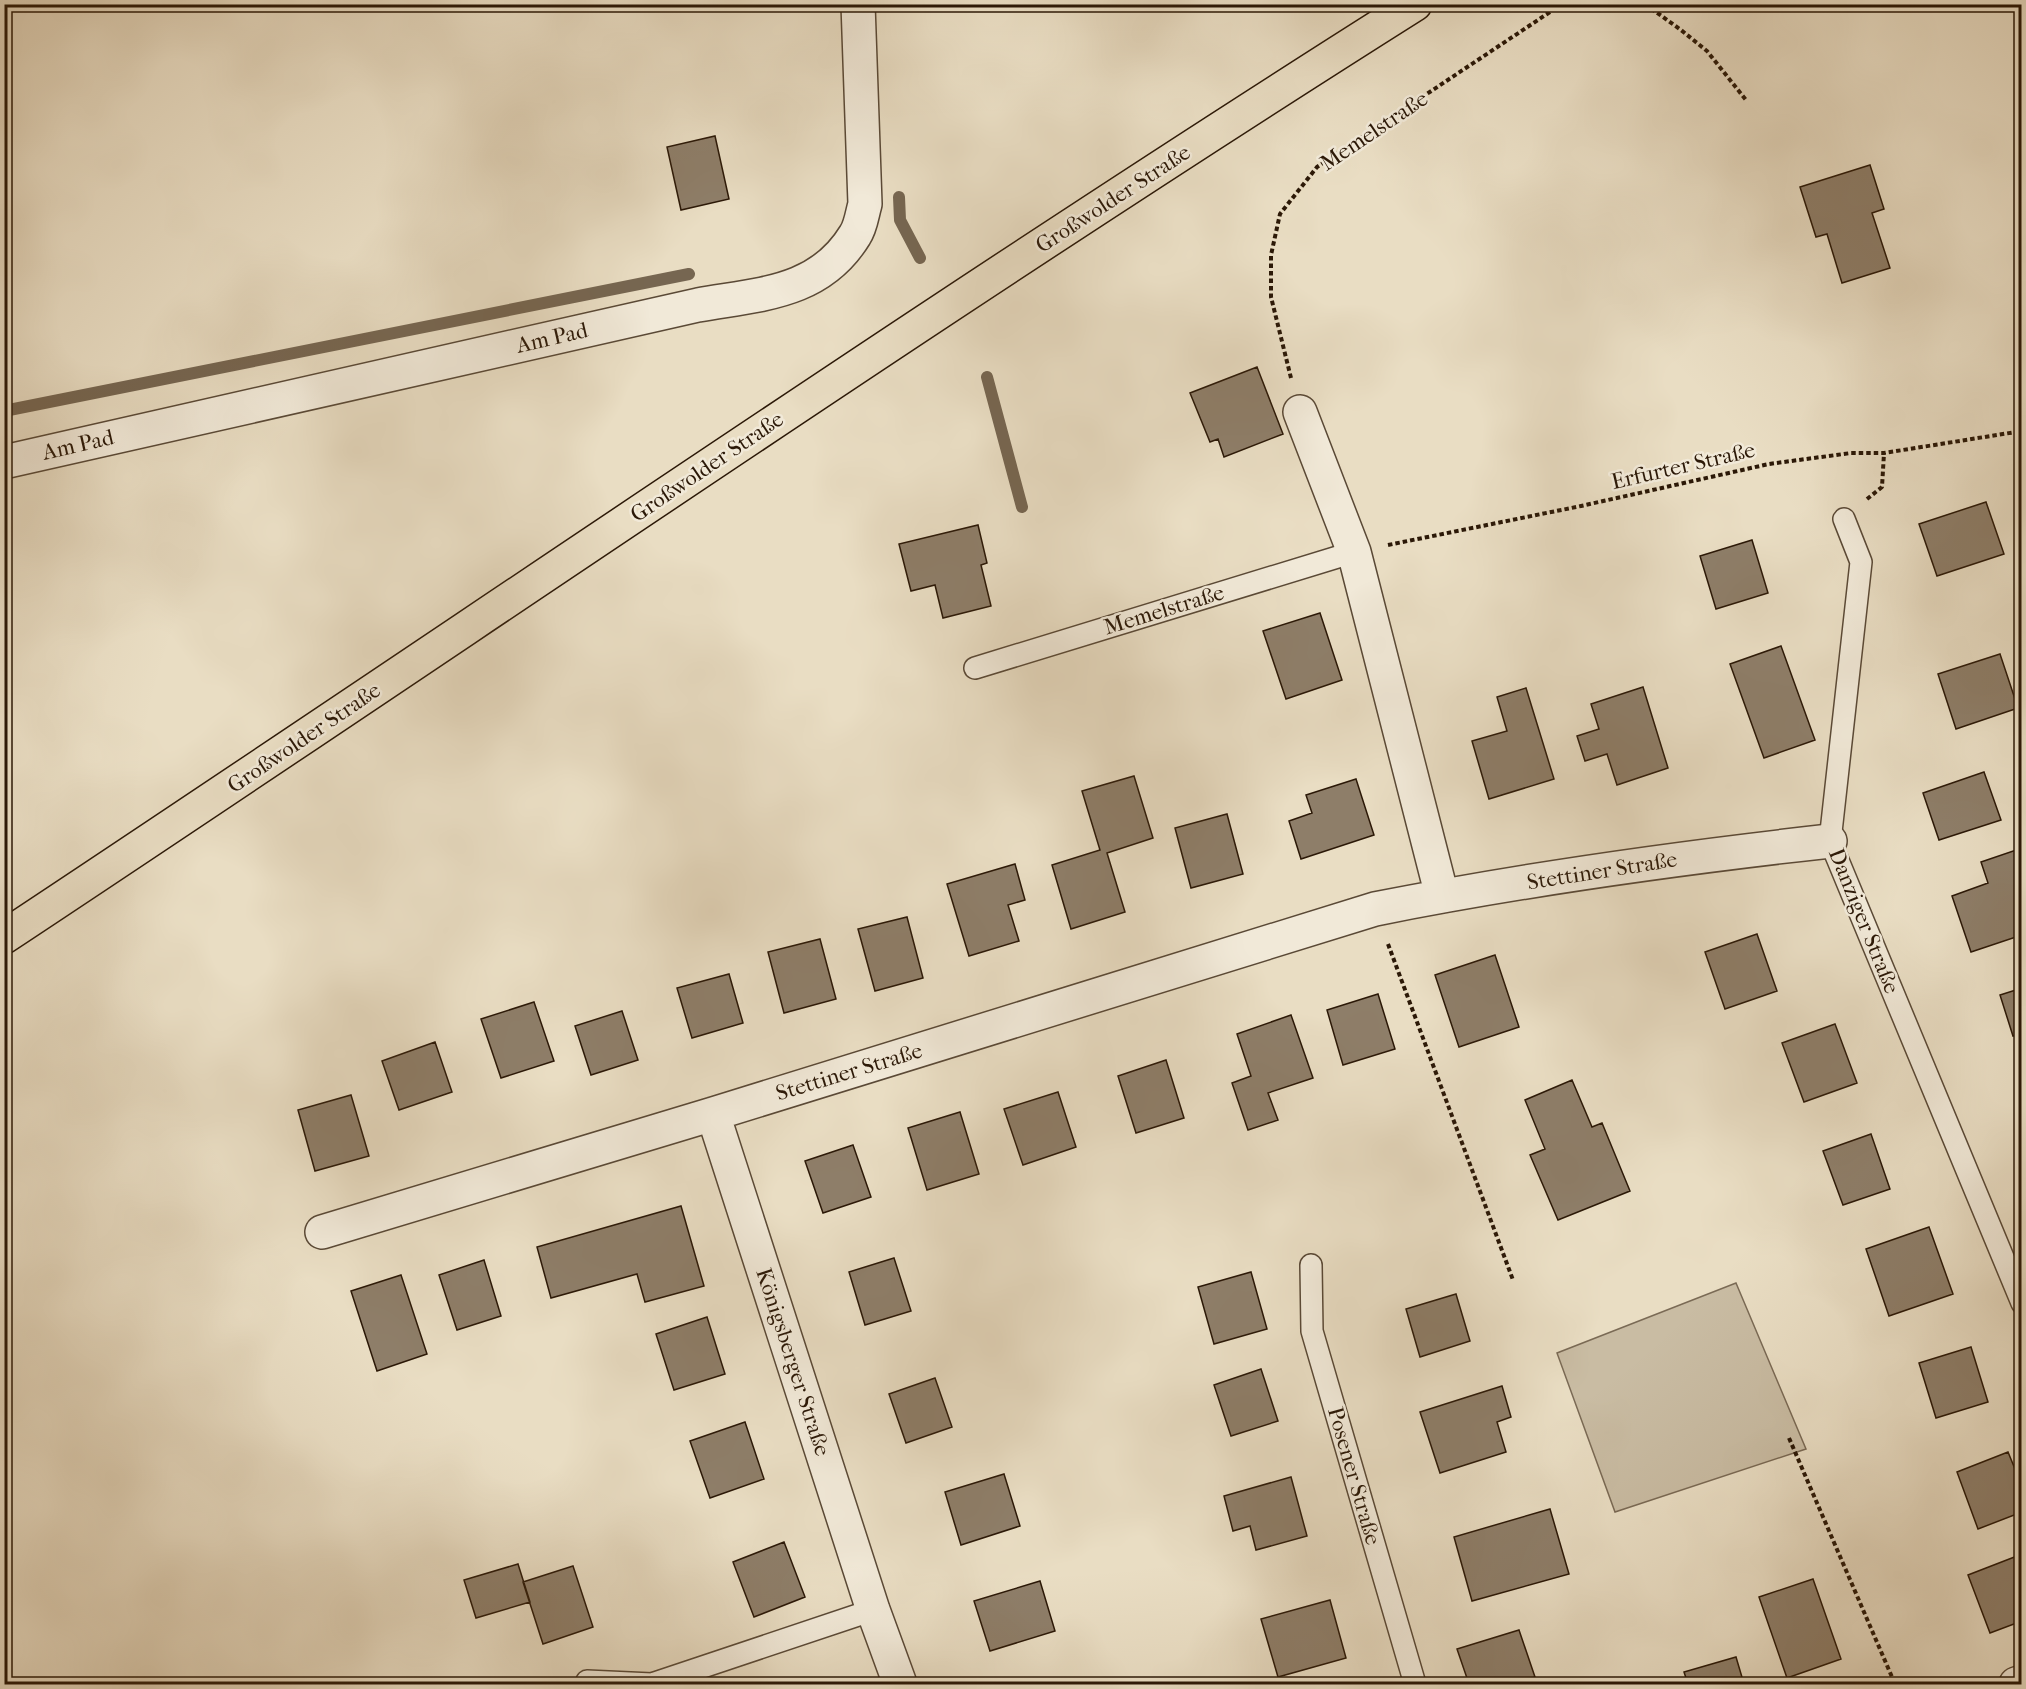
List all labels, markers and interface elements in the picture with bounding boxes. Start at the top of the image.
street label: Memelstraße [1315,85,1433,177]
street label: Großwolder Straße [1031,139,1195,259]
street label: Am Pad [513,317,591,359]
street label: Großwolder Straße [626,406,789,528]
street label: Am Pad [39,424,117,466]
street label: Erfurter Straße [1609,437,1757,495]
street label: Memelstraße [1101,579,1227,641]
street label: Großwolder Straße [223,677,386,799]
street label: Danziger Straße [1823,845,1905,998]
street label: Stettiner Straße [1525,846,1679,896]
street label: Stettiner Straße [773,1037,925,1107]
street label: Königsberger Straße [750,1265,836,1459]
street label: Posener Straße [1322,1404,1386,1548]

